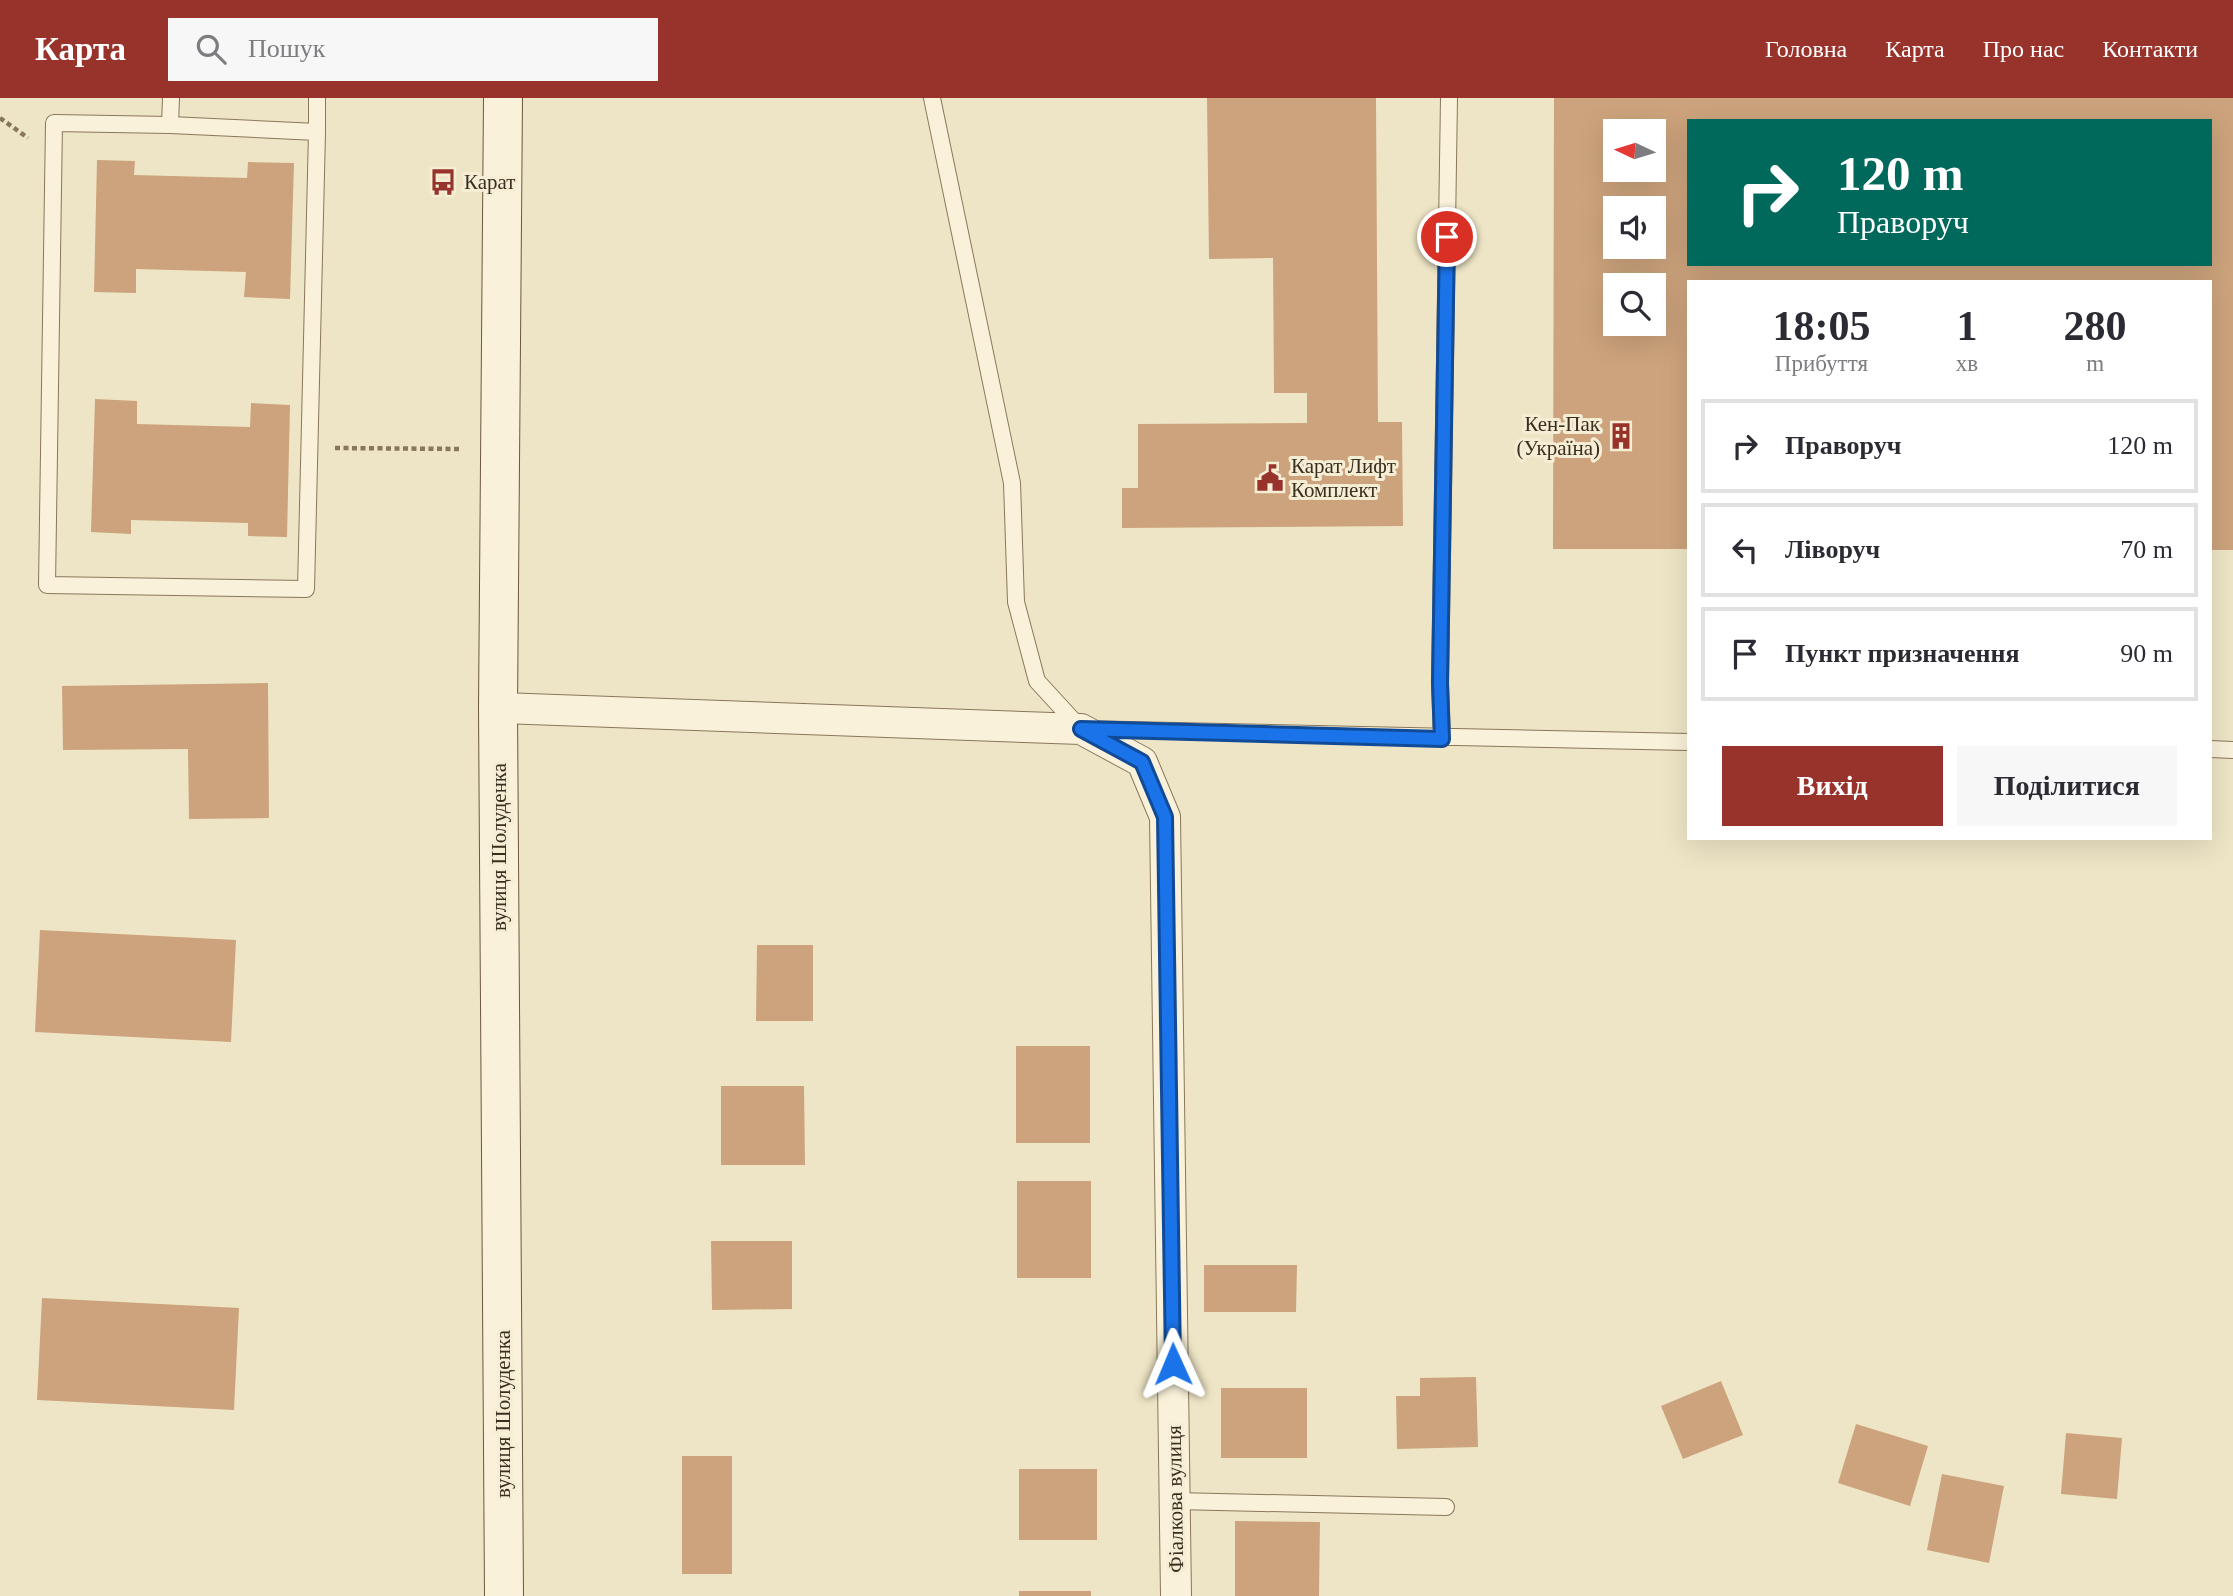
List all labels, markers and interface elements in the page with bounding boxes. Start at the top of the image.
search box [168,18,658,81]
icon: search [192,30,230,68]
text: Карта [35,31,126,67]
text: Пошук [248,34,325,63]
text: Головна [1765,36,1847,62]
text: Карта [1885,36,1945,62]
text: Про нас [1983,36,2064,62]
text: Контакти [2102,36,2198,62]
north arrow [1603,119,1666,182]
map controls [1603,119,1666,336]
text: 120 m [1837,146,1964,201]
icon: right [1722,147,1813,238]
bus stop icon: Карат [428,167,458,197]
place label: Карат [464,170,516,194]
button: sound [1603,196,1666,259]
text: Праворуч [1837,204,1969,240]
pin [1417,207,1477,267]
icon: arrive [1428,218,1466,256]
button: search [1603,273,1666,336]
text: 18:05 [1772,303,1870,349]
text: 1 [1957,303,1978,349]
text: 280 [2064,303,2127,349]
text: Прибуття [1775,351,1868,376]
text: хв [1956,351,1978,376]
text: m [2086,351,2104,376]
place label: Кен-Пак (Україна) [1517,412,1601,460]
building icon: Кен-Пак (Україна) [1606,421,1636,451]
icon: right [1726,427,1764,465]
text: Праворуч [1785,431,1901,460]
text: 120 m [2107,431,2173,460]
place label: Карат Лифт Комплект [1291,454,1396,502]
public building icon: Карат Лифт Комплект [1255,463,1285,493]
icon: left [1726,531,1764,569]
text: Ліворуч [1785,535,1880,564]
text: 70 m [2120,535,2173,564]
icon: arrive [1726,635,1764,673]
text: Пункт призначення [1785,639,2020,668]
text: 90 m [2120,639,2173,668]
button: Вихід [1722,746,1943,826]
button: Поділитися [1957,746,2177,826]
street label: вулиця Шолуденка [487,762,511,931]
position arrow [1136,1327,1210,1401]
street label: вулиця Шолуденка [491,1329,515,1498]
street label: Фіалкова вулиця [1162,1425,1188,1573]

